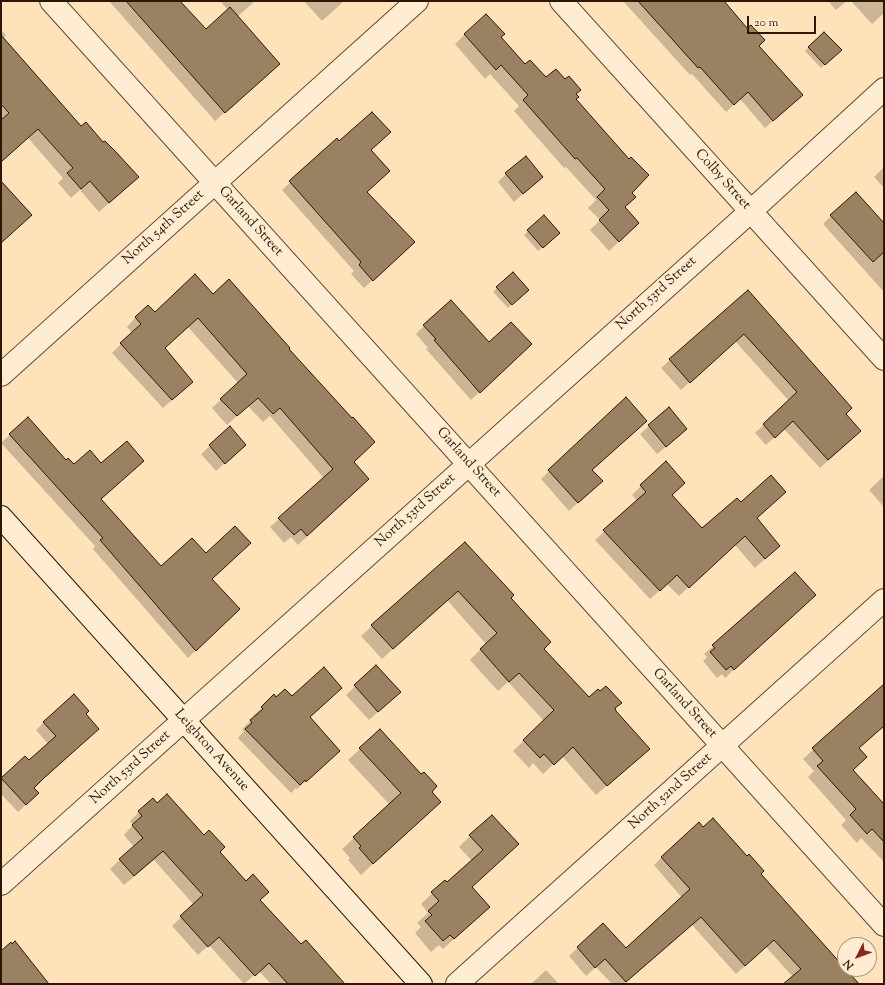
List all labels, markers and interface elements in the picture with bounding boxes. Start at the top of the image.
scale bar [749,8,818,34]
text: 20 m [754,14,778,32]
street label: Colby Street [690,146,754,214]
street label: Garland Street [214,184,286,260]
street label: North 54th Street [120,187,208,269]
street label: North 53rd Street [613,253,701,335]
street label: Garland Street [432,425,504,501]
street label: North 53rd Street [372,470,460,552]
street label: Garland Street [648,666,720,742]
street label: Leighton Avenue [170,707,252,795]
street label: North 53rd Street [87,727,175,809]
street label: North 52nd Street [626,750,716,834]
north arrow [837,937,877,977]
text: N [840,956,858,973]

